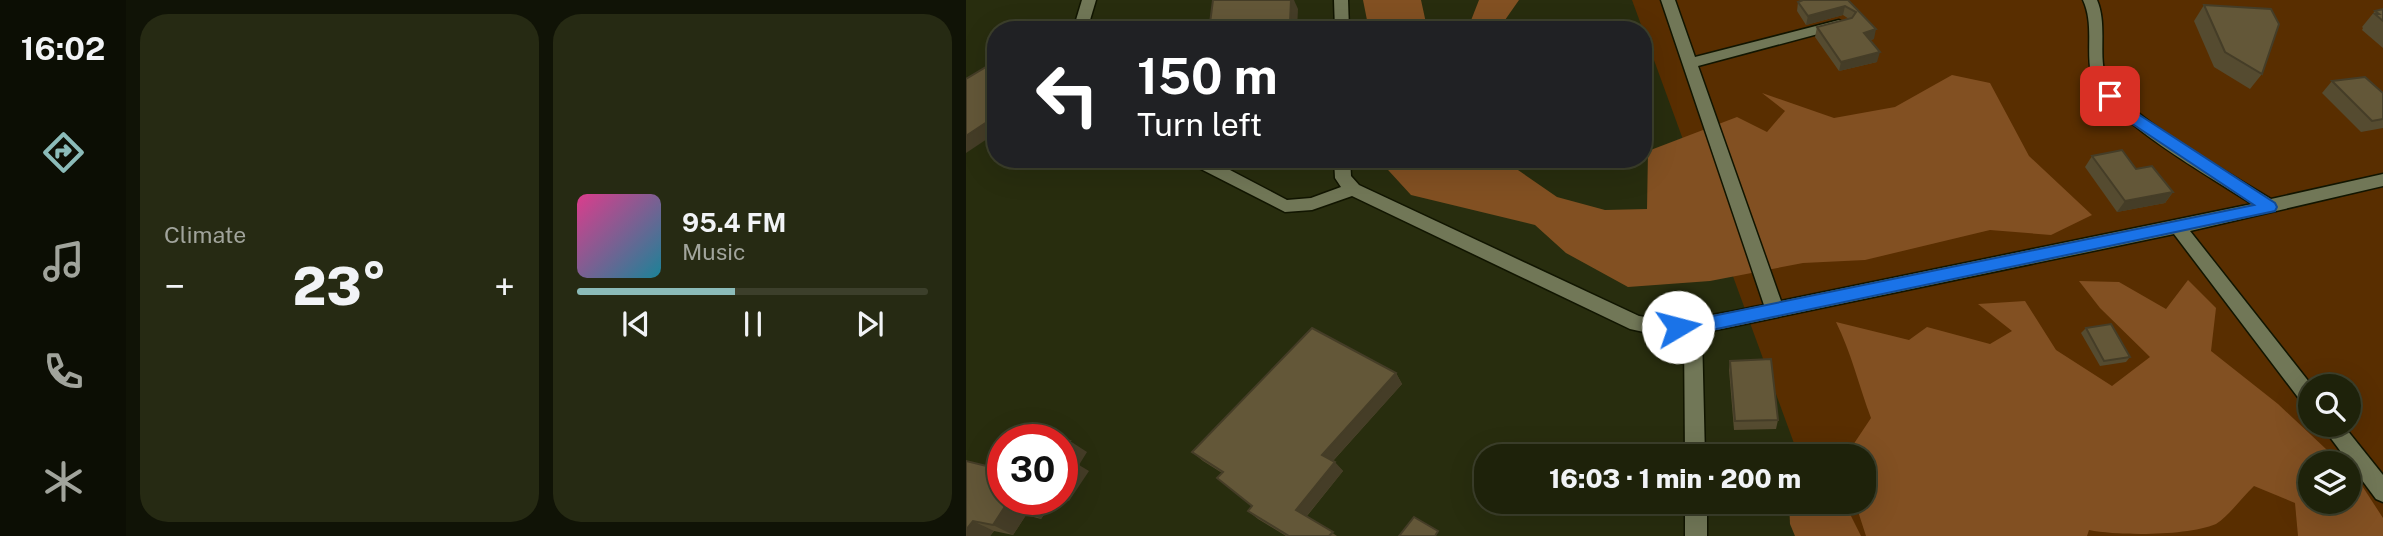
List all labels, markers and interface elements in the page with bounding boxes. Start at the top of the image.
text: 16:02 [21,30,105,67]
text: 150 m [1137,47,1278,105]
icon: left [1022,49,1113,140]
pin [2080,66,2140,126]
icon: arrive [2091,77,2129,115]
text: Turn left [1137,106,1262,143]
icon: directions [39,128,88,177]
text: 95.4 FM [682,207,786,238]
text: Climate [164,221,246,248]
icon: music [39,237,88,286]
text: Music [682,238,746,265]
text: 23° [292,256,387,317]
text: − [164,264,185,309]
text: + [494,264,515,309]
position arrow [1641,290,1715,364]
icon: previous [617,305,655,343]
icon: pause [734,305,772,343]
icon: next [851,305,889,343]
icon: phone [39,347,88,396]
map controls [2298,374,2361,514]
button: search [2298,374,2361,437]
speed limit sign: 30 [987,424,1078,515]
button: layers [2298,451,2361,514]
icon: climate [39,457,88,506]
text: 16:03 · 1 min · 200 m [1549,463,1801,494]

